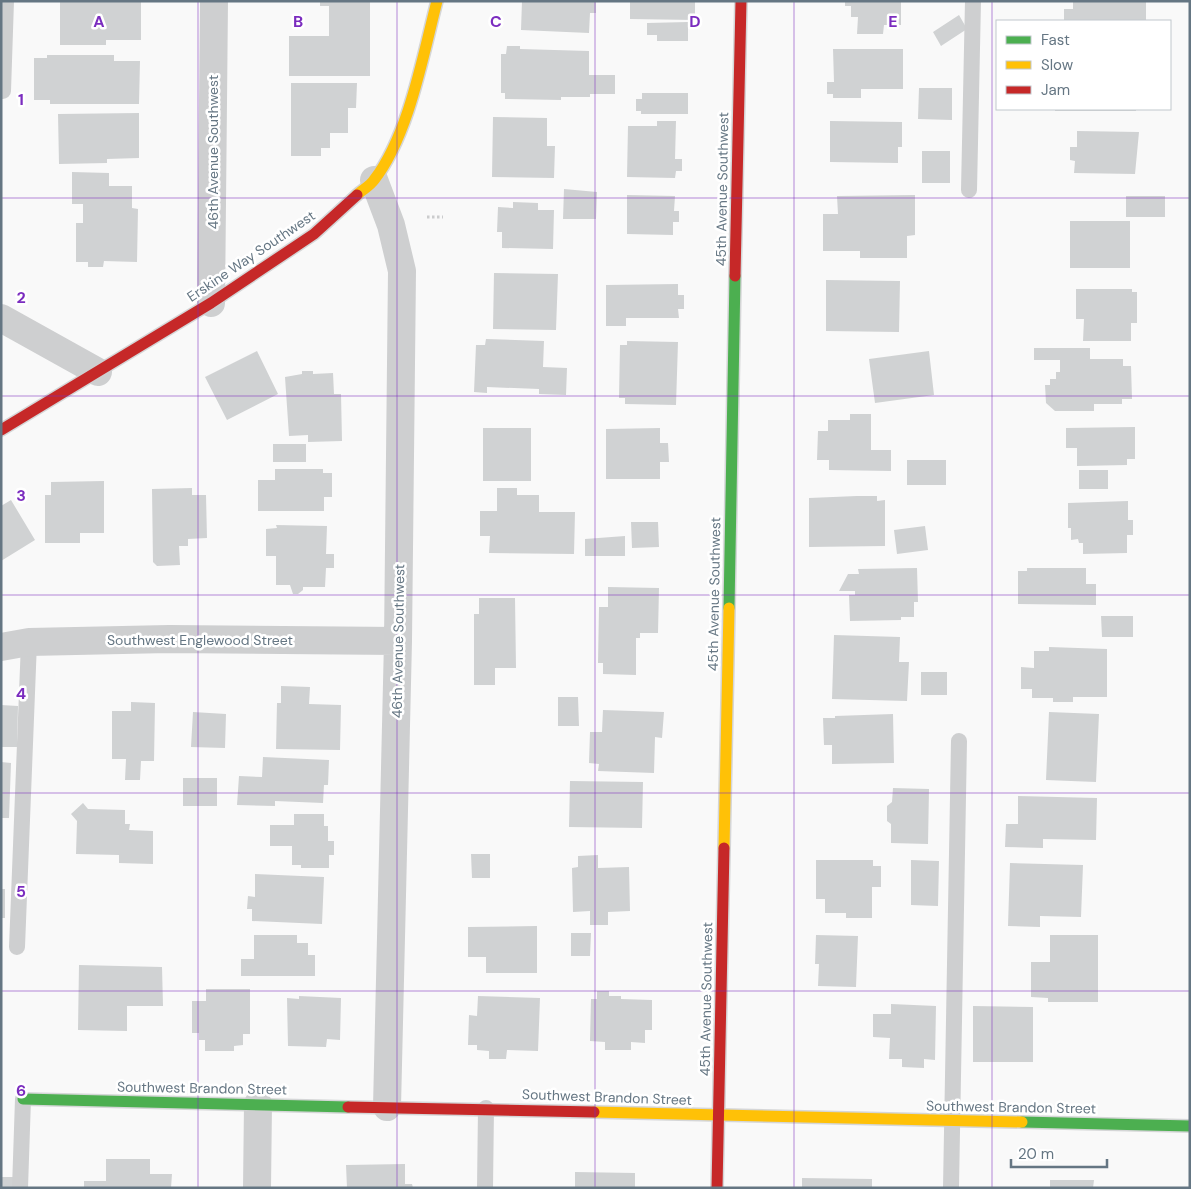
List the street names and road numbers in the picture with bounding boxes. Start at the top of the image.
street label: 46th Avenue Southwest [204,75,222,229]
street label: 45th Avenue Southwest [712,112,732,266]
street label: Erskine Way Southwest [184,206,318,306]
street label: 45th Avenue Southwest [704,517,724,671]
street label: 46th Avenue Southwest [388,564,408,718]
street label: Southwest Englewood Street [107,631,293,649]
street label: 45th Avenue Southwest [696,922,716,1076]
street label: Southwest Brandon Street [117,1078,287,1098]
street label: Southwest Brandon Street [522,1085,692,1109]
street label: Southwest Brandon Street [926,1097,1096,1117]

